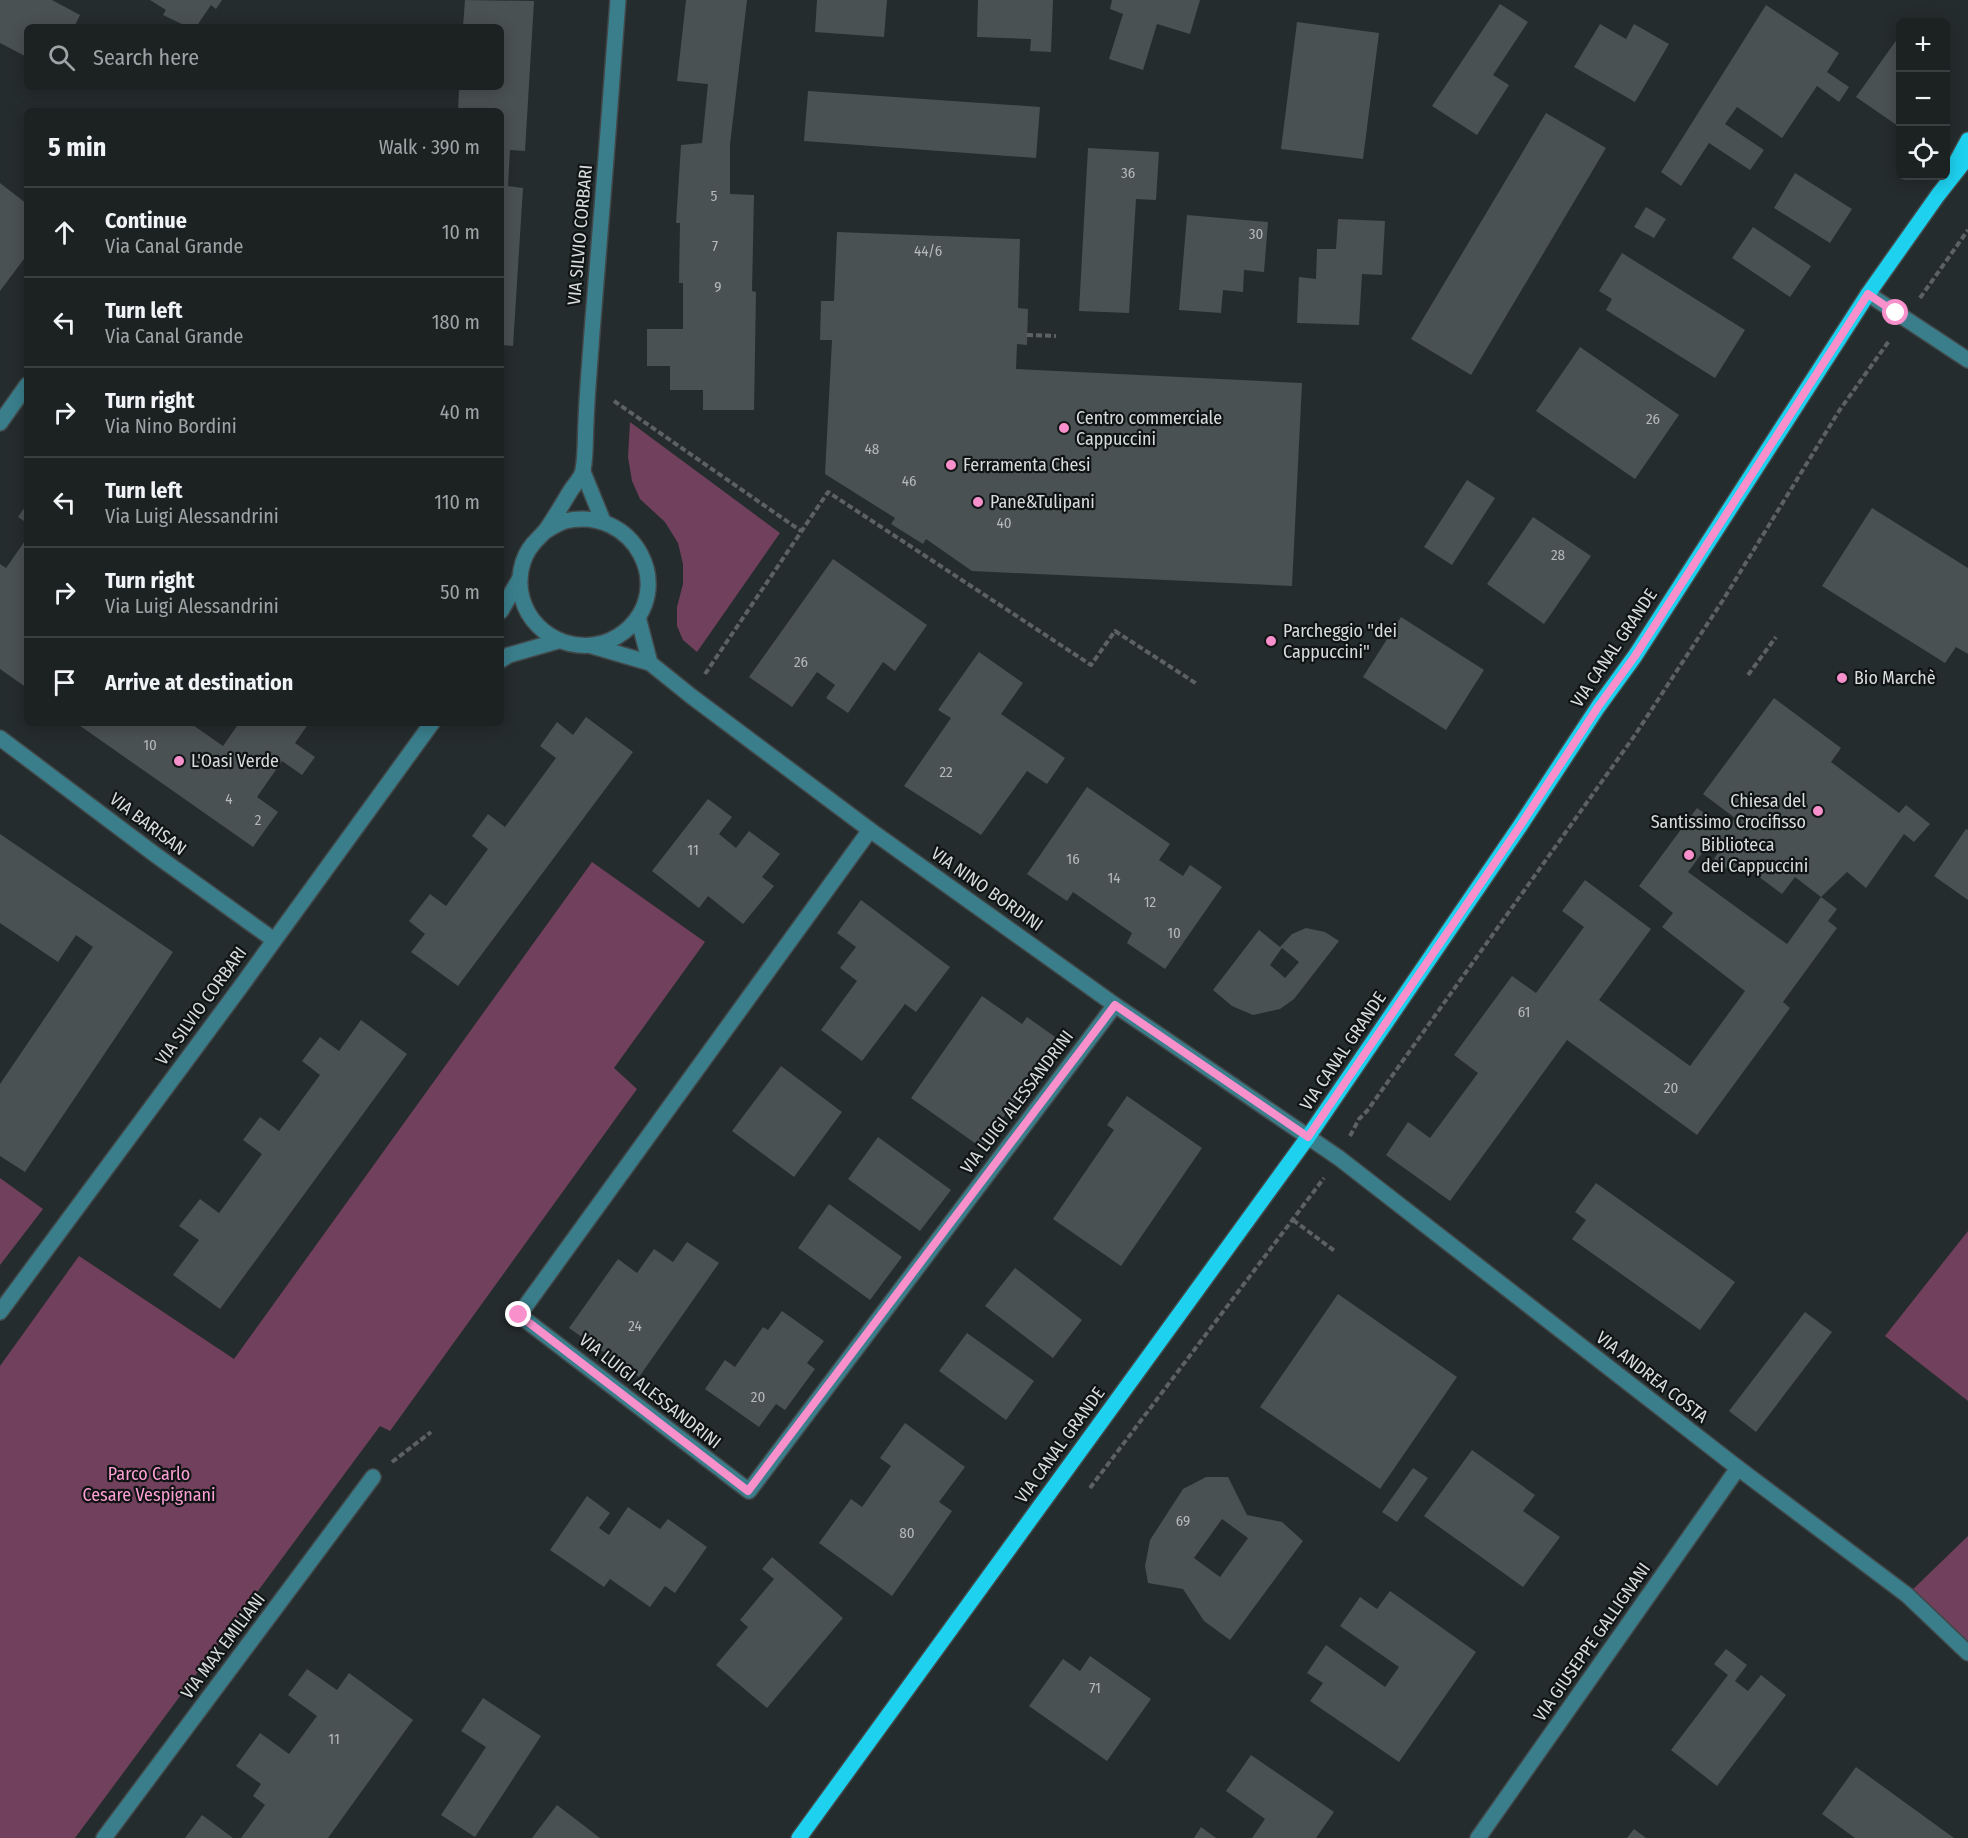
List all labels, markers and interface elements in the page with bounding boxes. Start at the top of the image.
map controls [1896,18,1950,180]
button: + [1896,18,1950,72]
search box [24,24,504,90]
icon: search [45,41,78,74]
text: Search here [93,44,199,71]
button: − [1896,72,1950,126]
button: locate [1896,126,1950,180]
text: 5 min [48,132,106,163]
text: Walk · 390 m [379,135,480,159]
street label: VIA SILVIO CORBARI [563,164,597,306]
house number: 36 [1121,164,1135,182]
house number: 5 [711,187,718,205]
text: Continue [105,207,187,234]
icon: ahead [48,216,81,249]
text: 10 m [442,220,480,244]
house number: 30 [1249,225,1263,243]
text: Via Canal Grande [105,234,243,258]
house number: 7 [712,237,718,255]
house number: 44/6 [914,242,942,260]
house number: 9 [714,278,722,296]
text: Turn left [105,297,183,324]
route start [1882,299,1908,325]
icon: left [48,306,81,339]
text: 180 m [432,310,480,334]
text: Via Canal Grande [105,324,243,348]
text: Turn right [105,387,194,414]
icon: right [48,396,81,429]
text: 40 m [440,400,480,424]
place label: Centro commerciale Cappuccini [1076,407,1222,450]
house number: 26 [1646,410,1660,428]
text: Via Nino Bordini [105,414,237,438]
marker: Centro commerciale Cappuccini [1057,421,1071,435]
house number: 48 [865,440,879,458]
place label: Ferramenta Chesi [963,454,1091,476]
marker: Ferramenta Chesi [944,458,958,472]
house number: 46 [902,472,916,490]
text: Turn left [105,477,183,504]
icon: left [48,486,81,519]
text: 110 m [434,490,480,514]
place label: Pane&Tulipani [990,491,1095,513]
marker: Pane&Tulipani [971,495,985,509]
text: Via Luigi Alessandrini [105,504,279,528]
house number: 40 [996,514,1012,532]
house number: 28 [1551,546,1565,564]
text: Turn right [105,567,194,594]
icon: right [48,576,81,609]
text: 50 m [440,580,480,604]
street label: VIA CANAL GRANDE [1566,585,1662,711]
text: Via Luigi Alessandrini [105,594,279,618]
place label: Parcheggio "dei Cappuccini" [1283,620,1397,663]
marker: Parcheggio "dei Cappuccini" [1264,634,1278,648]
house number: 26 [794,653,808,671]
icon: arrive [48,666,81,699]
place label: Bio Marchè [1854,667,1936,689]
text: Arrive at destination [105,669,293,696]
marker: Bio Marchè [1835,671,1849,685]
house number: 10 [143,736,157,754]
place label: L'Oasi Verde [191,750,279,772]
marker: L'Oasi Verde [172,754,186,768]
house number: 22 [939,763,953,781]
street label: VIA BARISAN [105,788,191,860]
house number: 4 [225,790,233,808]
place label: Chiesa del Santissimo Crocifisso [1651,790,1806,833]
marker: Chiesa del Santissimo Crocifisso [1811,804,1825,818]
house number: 2 [255,811,262,829]
place label: Biblioteca dei Cappuccini [1701,834,1808,877]
house number: 11 [687,841,699,859]
street label: VIA NINO BORDINI [927,842,1047,936]
marker: Biblioteca dei Cappuccini [1682,848,1696,862]
house number: 16 [1066,850,1080,868]
house number: 14 [1107,869,1121,887]
house number: 12 [1144,893,1157,911]
house number: 10 [1167,924,1181,942]
street label: VIA SILVIO CORBARI [151,943,251,1069]
street label: VIA CANAL GRANDE [1295,988,1391,1114]
house number: 61 [1518,1003,1530,1021]
street label: VIA LUIGI ALESSANDRINI [956,1026,1078,1178]
house number: 20 [1664,1079,1678,1097]
route end [505,1301,531,1327]
house number: 24 [628,1317,642,1335]
street label: VIA ANDREA COSTA [1592,1326,1713,1428]
street label: VIA LUIGI ALESSANDRINI [575,1329,725,1453]
street label: VIA CANAL GRANDE [1010,1383,1110,1507]
house number: 20 [751,1388,765,1406]
park label: Parco Carlo Cesare Vespignani [82,1463,216,1506]
house number: 69 [1176,1512,1190,1530]
house number: 80 [899,1524,915,1542]
street label: VIA GIUSEPPE GALLIGNANI [1529,1558,1655,1726]
street label: VIA MAX EMILIANI [176,1589,270,1703]
house number: 71 [1089,1679,1101,1697]
house number: 11 [328,1730,340,1748]

